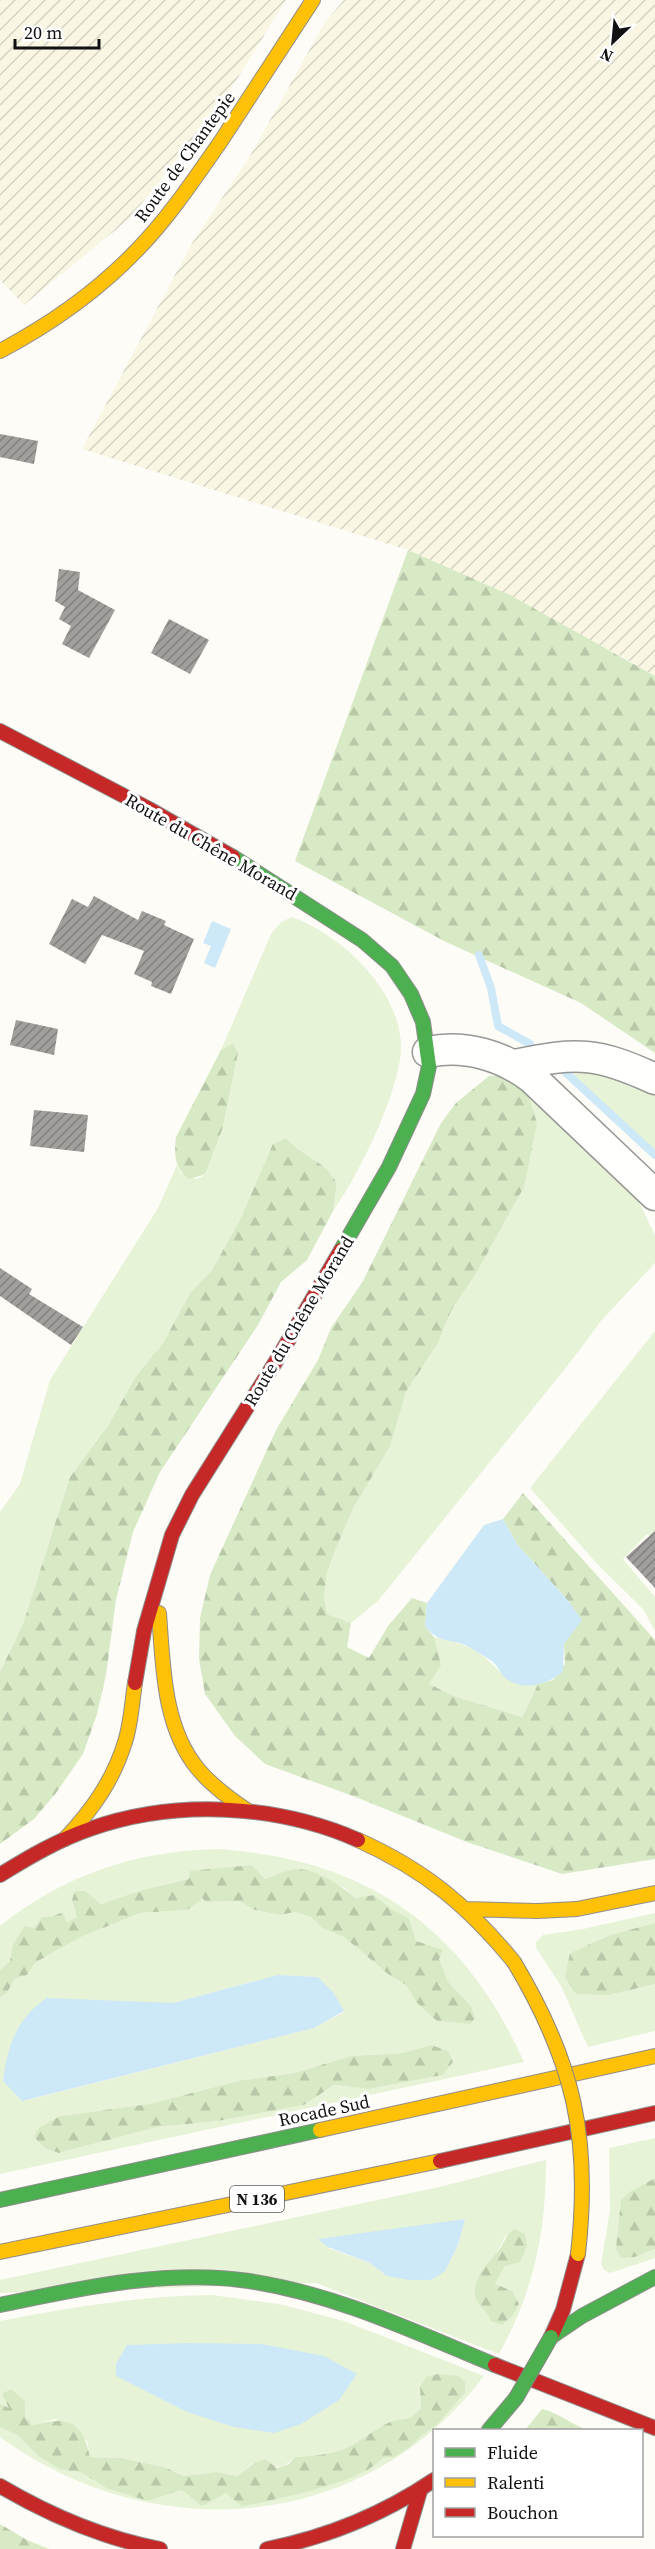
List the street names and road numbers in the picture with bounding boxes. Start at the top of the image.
street label: Route de Chantepie [128,86,241,227]
street label: Route du Chêne Morand [121,787,302,906]
street label: Route du Chêne Morand [238,1231,359,1411]
street label: Rocade Sud [276,2089,372,2132]
road number: N 136 [230,2186,284,2212]

